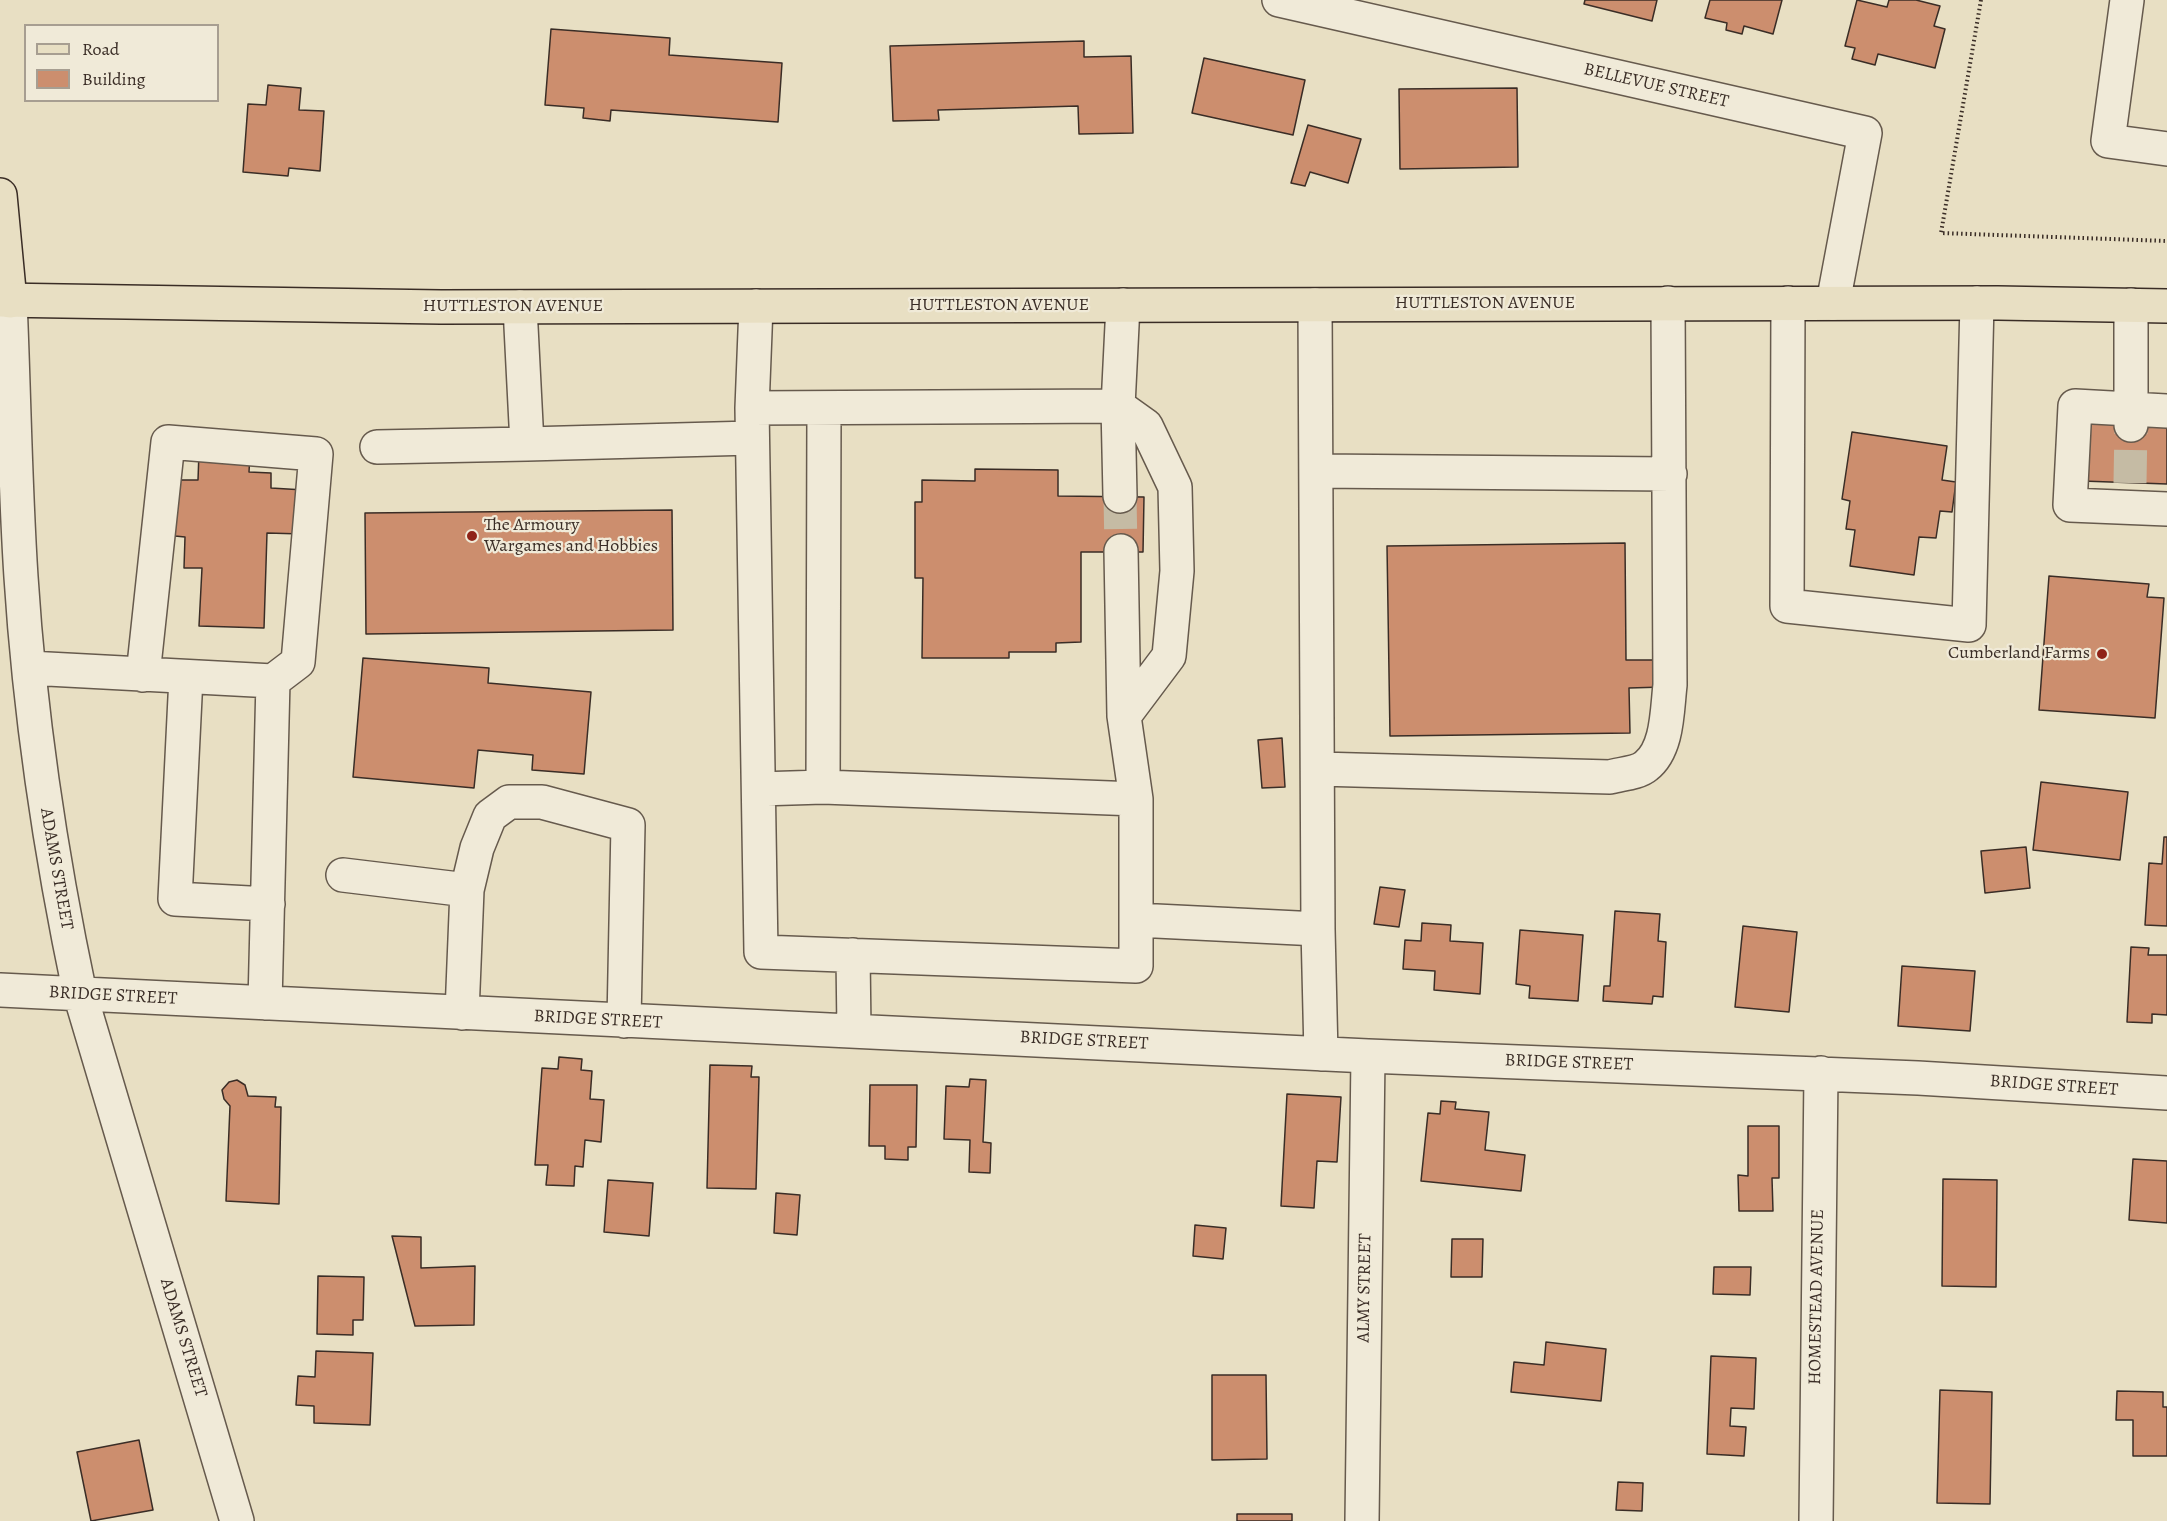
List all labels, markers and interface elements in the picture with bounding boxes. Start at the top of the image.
legend [24,24,219,102]
text: Road [82,37,119,61]
street label: BELLEVUE STREET [1581,59,1731,113]
text: Building [82,67,146,91]
street label: HUTTLESTON AVENUE [1395,293,1575,315]
street label: HUTTLESTON AVENUE [909,295,1089,317]
street label: HUTTLESTON AVENUE [423,296,603,318]
place label: The Armoury Wargames and Hobbies [484,515,658,558]
marker: The Armoury Wargames and Hobbies [465,529,479,543]
place label: Cumberland Farms [1948,643,2090,665]
marker: Cumberland Farms [2095,647,2109,661]
street label: ADAMS STREET [35,806,77,932]
street label: BRIDGE STREET [48,982,178,1010]
street label: BRIDGE STREET [533,1006,663,1034]
street label: BRIDGE STREET [1019,1027,1149,1055]
street label: BRIDGE STREET [1504,1050,1634,1076]
street label: BRIDGE STREET [1989,1071,2119,1101]
street label: HOMESTEAD AVENUE [1805,1209,1829,1385]
street label: ALMY STREET [1353,1233,1377,1343]
street label: ADAMS STREET [155,1276,211,1400]

